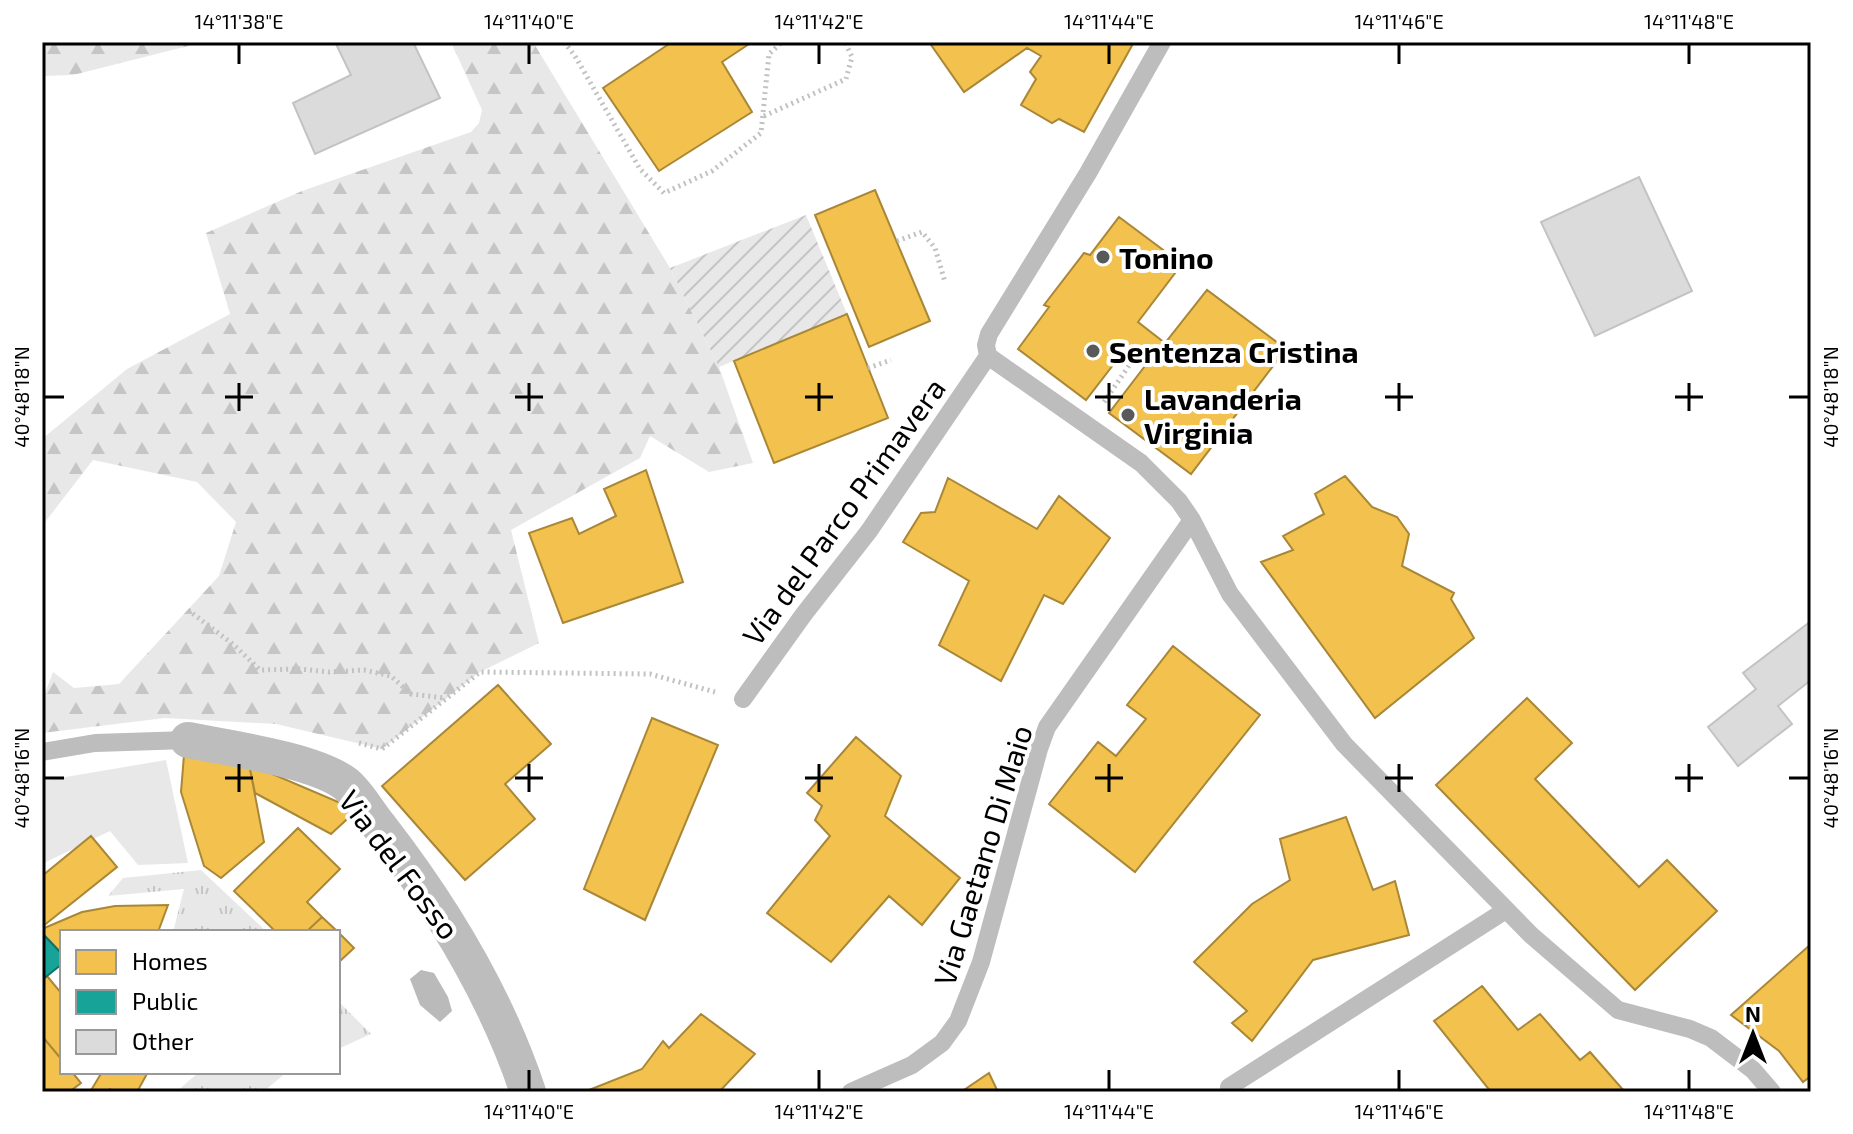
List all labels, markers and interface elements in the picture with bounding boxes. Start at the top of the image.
text: 14°11'38"E [194,9,284,33]
text: 14°11'40"E [484,9,574,33]
text: 14°11'42"E [774,9,864,33]
text: 14°11'44"E [1064,9,1154,33]
text: 14°11'46"E [1354,9,1444,33]
text: 14°11'48"E [1644,9,1734,33]
place label: Tonino [1119,239,1214,275]
marker: Tonino [1094,248,1112,266]
place label: Sentenza Cristina [1109,333,1359,369]
marker: Sentenza Cristina [1084,342,1102,360]
text: 40°48'18"N [9,346,33,448]
text: 40°48'18"N [1818,346,1842,448]
street label: Via del Parco Primavera [734,371,952,651]
place label: Lavanderia Virginia [1144,380,1302,450]
marker: Lavanderia Virginia [1119,406,1137,424]
street label: Via Gaetano Di Maio [925,720,1039,990]
text: 40°48'16"N [9,728,33,828]
text: 40°48'16"N [1818,728,1842,828]
street label: Via del Fosso [332,782,468,946]
legend [60,930,340,1074]
text: Homes [132,946,208,975]
text: Public [132,986,198,1015]
north arrow [1713,994,1793,1074]
text: N [1745,1000,1761,1026]
text: Other [132,1026,194,1055]
text: 14°11'40"E [484,1099,574,1123]
text: 14°11'42"E [774,1099,864,1123]
text: 14°11'44"E [1064,1099,1154,1123]
text: 14°11'46"E [1354,1099,1444,1123]
text: 14°11'48"E [1644,1099,1734,1123]

